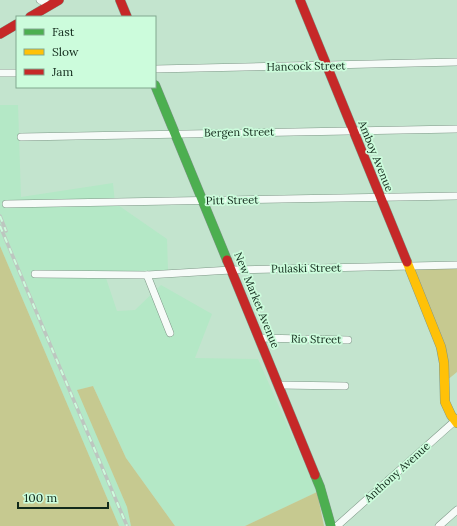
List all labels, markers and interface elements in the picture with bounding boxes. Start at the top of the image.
legend [16,16,156,88]
text: Fast [52,24,75,39]
text: Slow [52,44,79,59]
street label: Hancock Street [266,58,346,74]
text: Jam [51,64,73,79]
street label: Amboy Avenue [355,117,397,194]
street label: Bergen Street [204,124,275,140]
street label: Pitt Street [206,193,259,207]
street label: New Market Avenue [231,250,283,350]
street label: Pulaski Street [271,260,342,276]
street label: Rio Street [291,332,342,346]
street label: Anthony Avenue [361,439,433,506]
scale bar [18,484,108,510]
text: 100 m [24,490,57,505]

